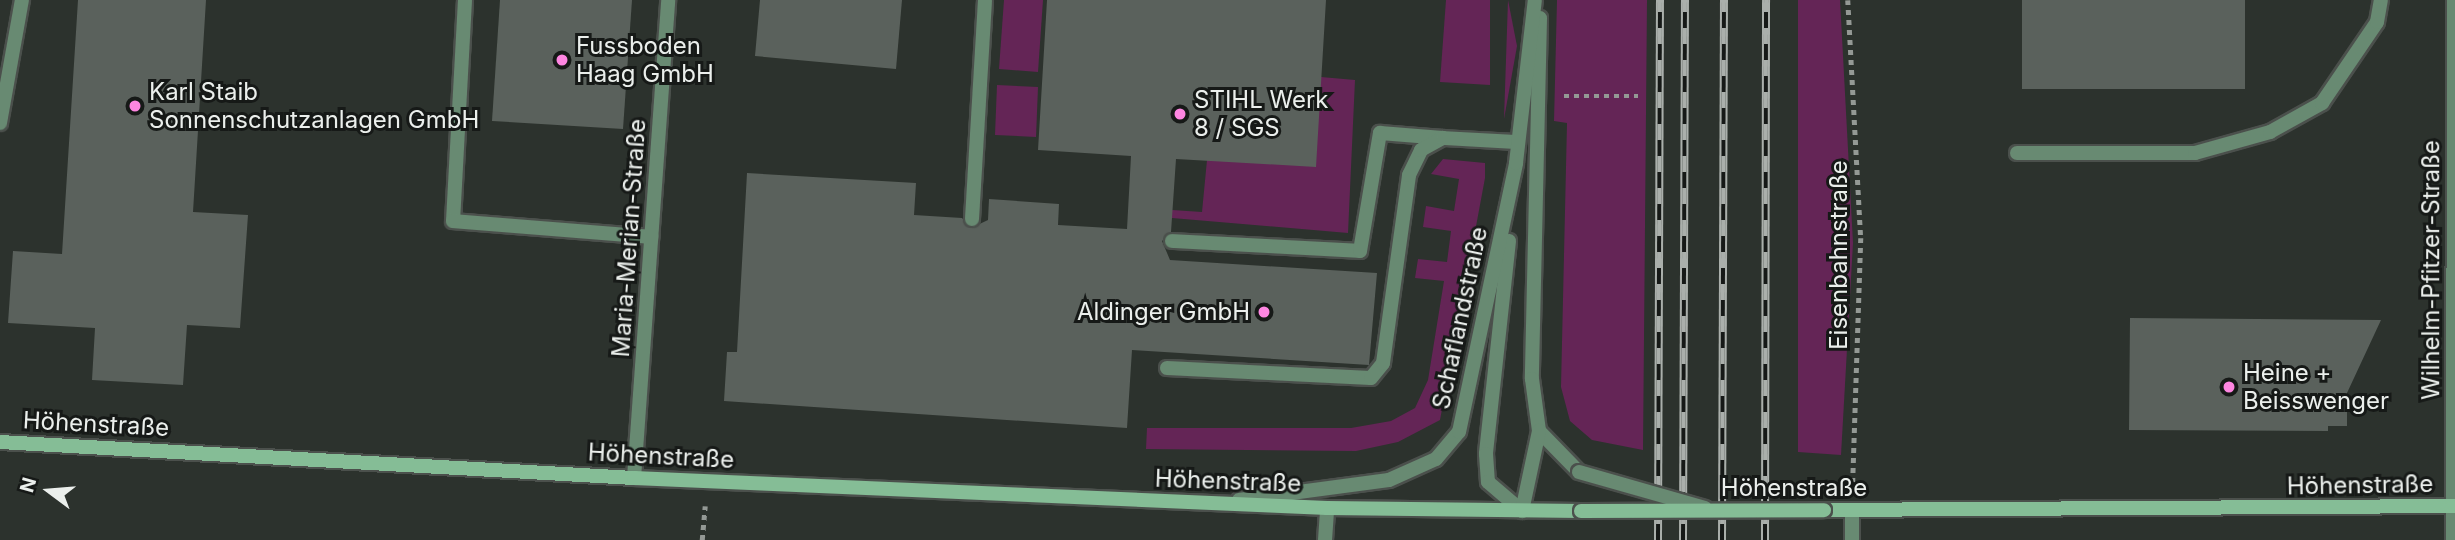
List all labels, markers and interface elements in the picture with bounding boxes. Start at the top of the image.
place label: Fussboden Haag GmbH [576,32,714,88]
marker: Fussboden Haag GmbH [554,52,570,68]
place label: Karl Staib Sonnenschutzanlagen GmbH [149,78,479,134]
place label: STIHL Werk 8 / SGS [1194,86,1328,142]
marker: Karl Staib Sonnenschutzanlagen GmbH [127,98,143,114]
marker: STIHL Werk 8 / SGS [1172,106,1188,122]
street label: Maria-Merian-Straße [606,118,652,358]
street label: Wilhelm-Pfitzer-Straße [2417,140,2445,400]
street label: Eisenbahnstraße [1825,160,1853,350]
street label: Schaflandstraße [1427,224,1493,412]
place label: Aldinger GmbH [1077,298,1250,326]
marker: Aldinger GmbH [1256,304,1272,320]
place label: Heine + Beisswenger [2243,359,2389,415]
marker: Heine + Beisswenger [2221,379,2237,395]
street label: Höhenstraße [22,406,170,442]
street label: Höhenstraße [587,438,735,474]
north arrow [14,456,84,526]
street label: Höhenstraße [1154,464,1302,498]
street label: Höhenstraße [2287,469,2433,501]
street label: Höhenstraße [1721,474,1867,502]
text: N [15,475,41,495]

